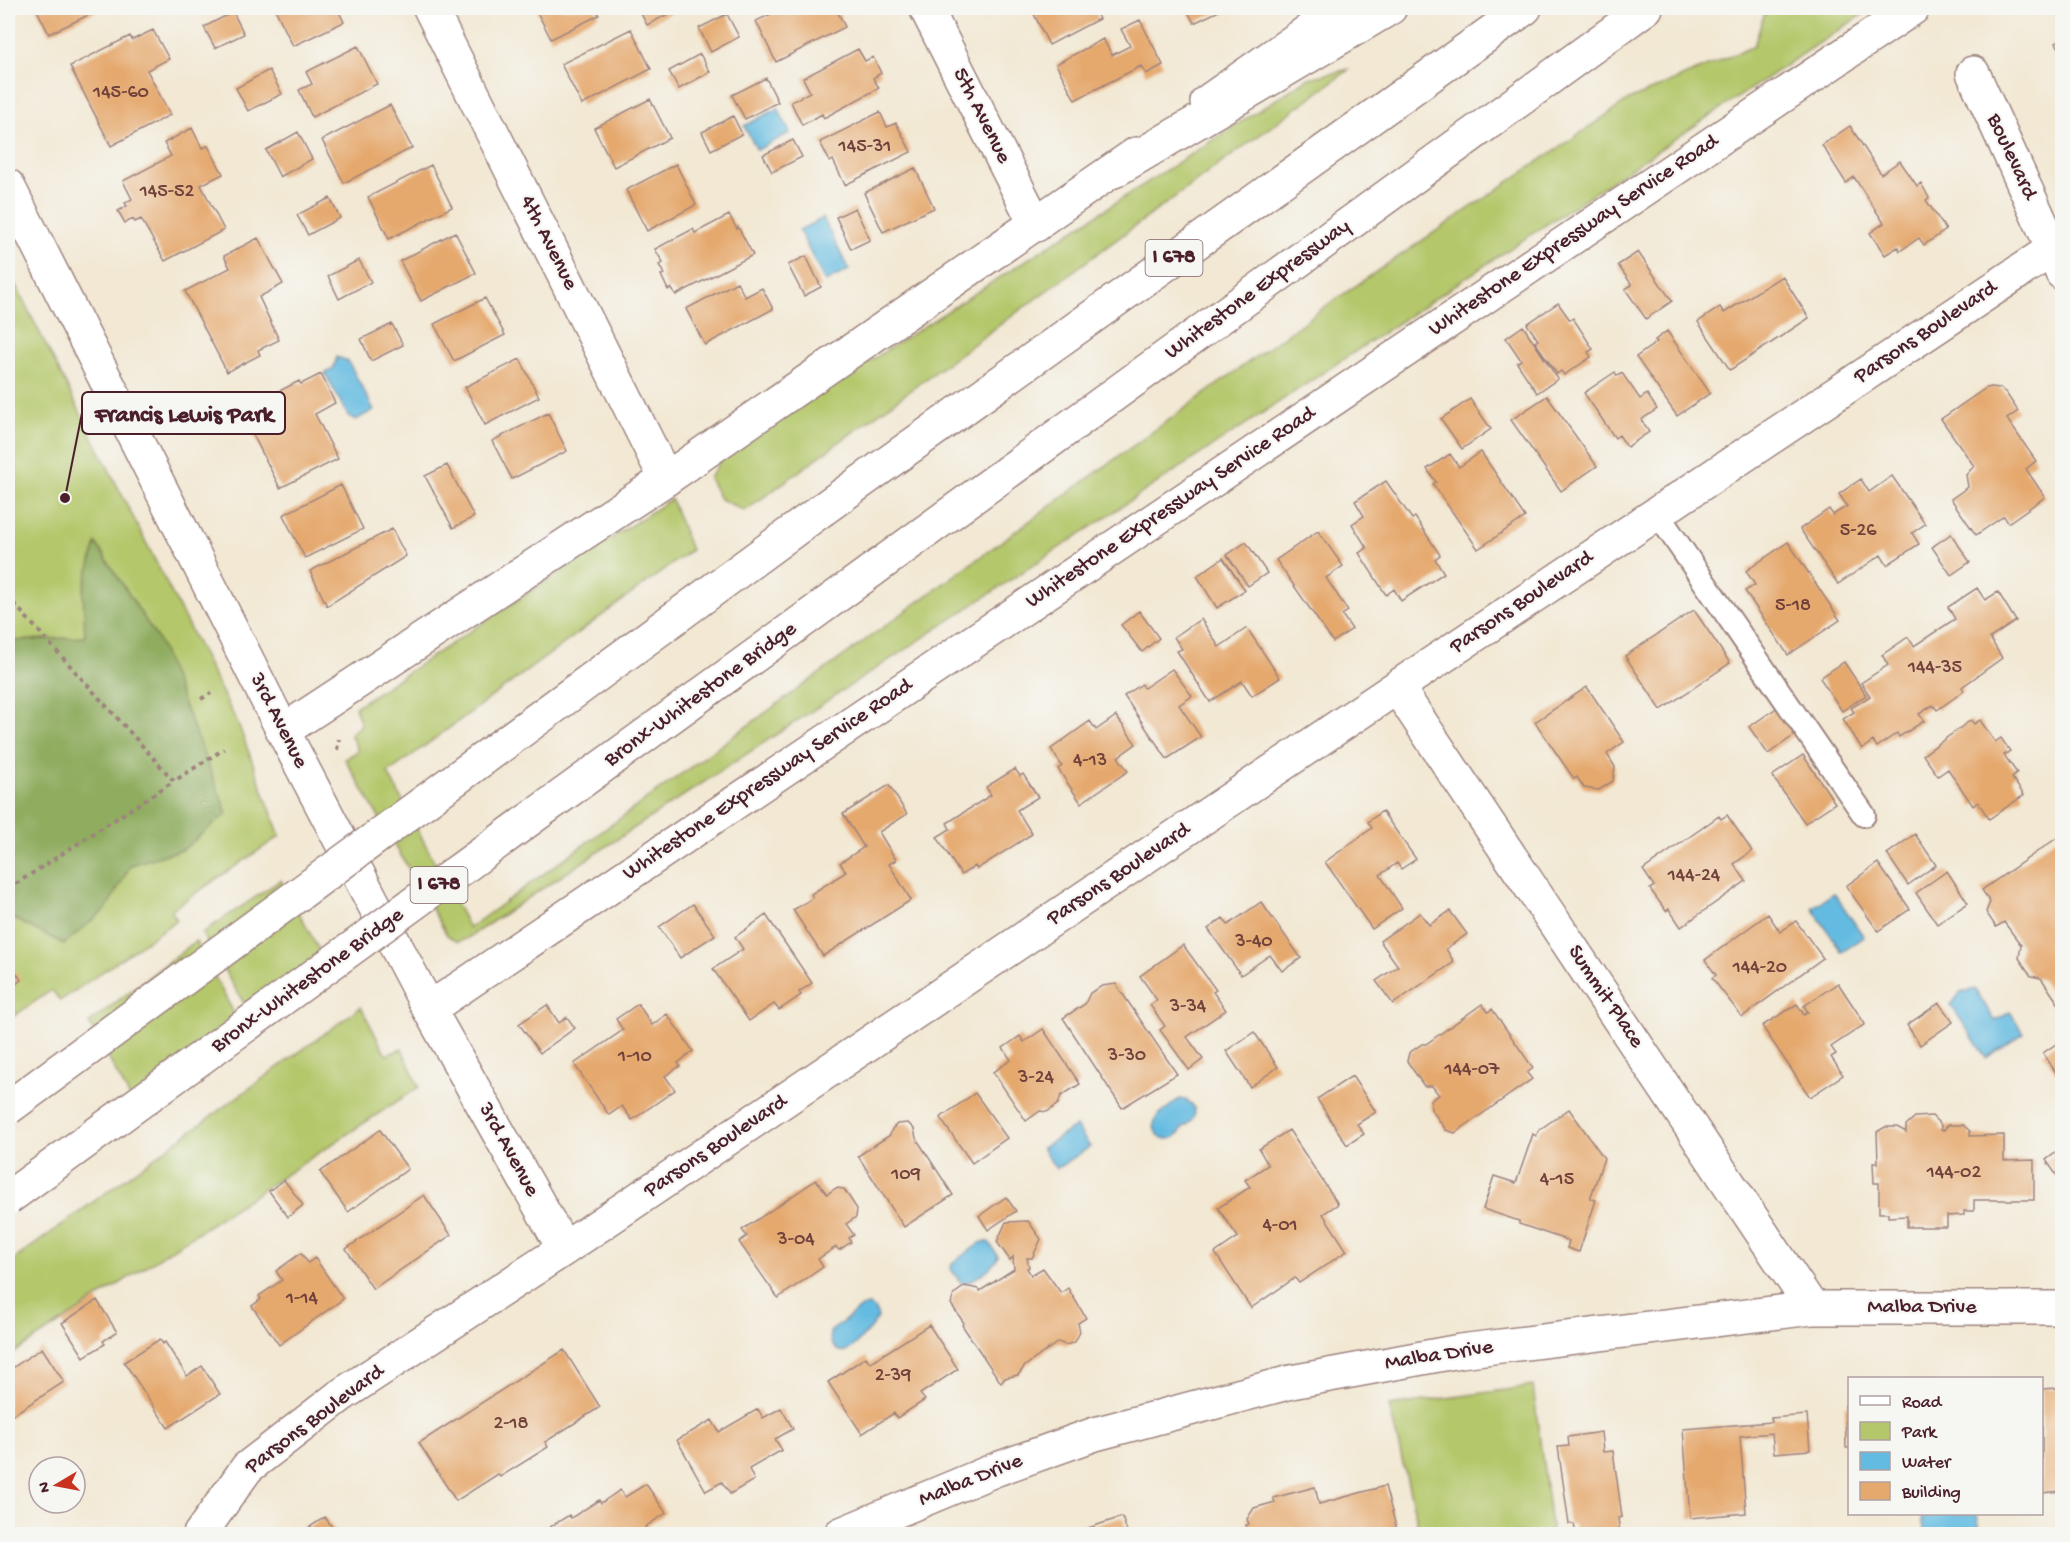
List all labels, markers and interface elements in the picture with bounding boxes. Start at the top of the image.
street label: 5th Avenue [946,64,1016,169]
house number: 145-60 [92,82,149,105]
street label: Boulevard [1979,109,2043,206]
street label: Whitestone Expressway Service Road [1424,128,1726,343]
house number: 145-31 [838,136,891,159]
house number: 145-52 [139,181,195,204]
street label: 4th Avenue [513,191,583,295]
street label: Whitestone Expressway [1160,214,1356,366]
road number: I 678 [1146,240,1202,276]
street label: Parsons Boulevard [1849,274,2004,391]
callout: Francis Lewis Park [82,392,285,434]
street label: Whitestone Expressway Service Road [1021,400,1323,615]
text: Francis Lewis Park [94,402,277,431]
house number: 5-26 [1840,520,1877,543]
street label: Parsons Boulevard [1445,544,1600,661]
house number: 5-18 [1775,595,1811,618]
street label: Bronx-Whitestone Bridge [599,616,803,774]
house number: 144-35 [1907,657,1962,680]
street label: 3rd Avenue [242,668,313,774]
street label: Whitestone Expressway Service Road [618,672,920,887]
house number: 4-13 [1073,750,1107,773]
street label: Parsons Boulevard [1042,816,1197,933]
house number: 144-24 [1667,865,1721,888]
road number: I 678 [410,867,468,903]
street label: Bronx-Whitestone Bridge [206,902,410,1060]
house number: 3-40 [1234,931,1273,954]
street label: Summit Place [1561,940,1649,1054]
house number: 144-20 [1732,957,1787,980]
house number: 3-34 [1169,996,1207,1019]
house number: 3-30 [1107,1045,1146,1068]
house number: 1-10 [617,1046,652,1069]
house number: 144-07 [1443,1059,1500,1082]
house number: 3-24 [1017,1067,1054,1090]
street label: Parsons Boulevard [639,1088,794,1205]
street label: 3rd Avenue [471,1098,545,1202]
house number: 144-02 [1926,1162,1981,1185]
house number: 109 [890,1164,921,1187]
house number: 4-15 [1540,1169,1574,1192]
house number: 4-01 [1262,1215,1298,1238]
house number: 3-04 [776,1229,815,1252]
house number: 1-14 [285,1288,318,1311]
street label: Malba Drive [1867,1295,1977,1321]
street label: Malba Drive [1383,1335,1496,1377]
street label: Parsons Boulevard [240,1358,391,1481]
house number: 2-39 [875,1365,911,1388]
legend [1848,1377,2043,1515]
text: Road [1902,1393,1943,1414]
house number: 2-18 [493,1413,529,1436]
text: Park [1901,1423,1938,1444]
street label: Malba Drive [915,1448,1027,1514]
text: Water [1902,1453,1952,1474]
north arrow [27,1455,87,1515]
text: N [35,1480,56,1494]
text: Building [1901,1483,1961,1504]

